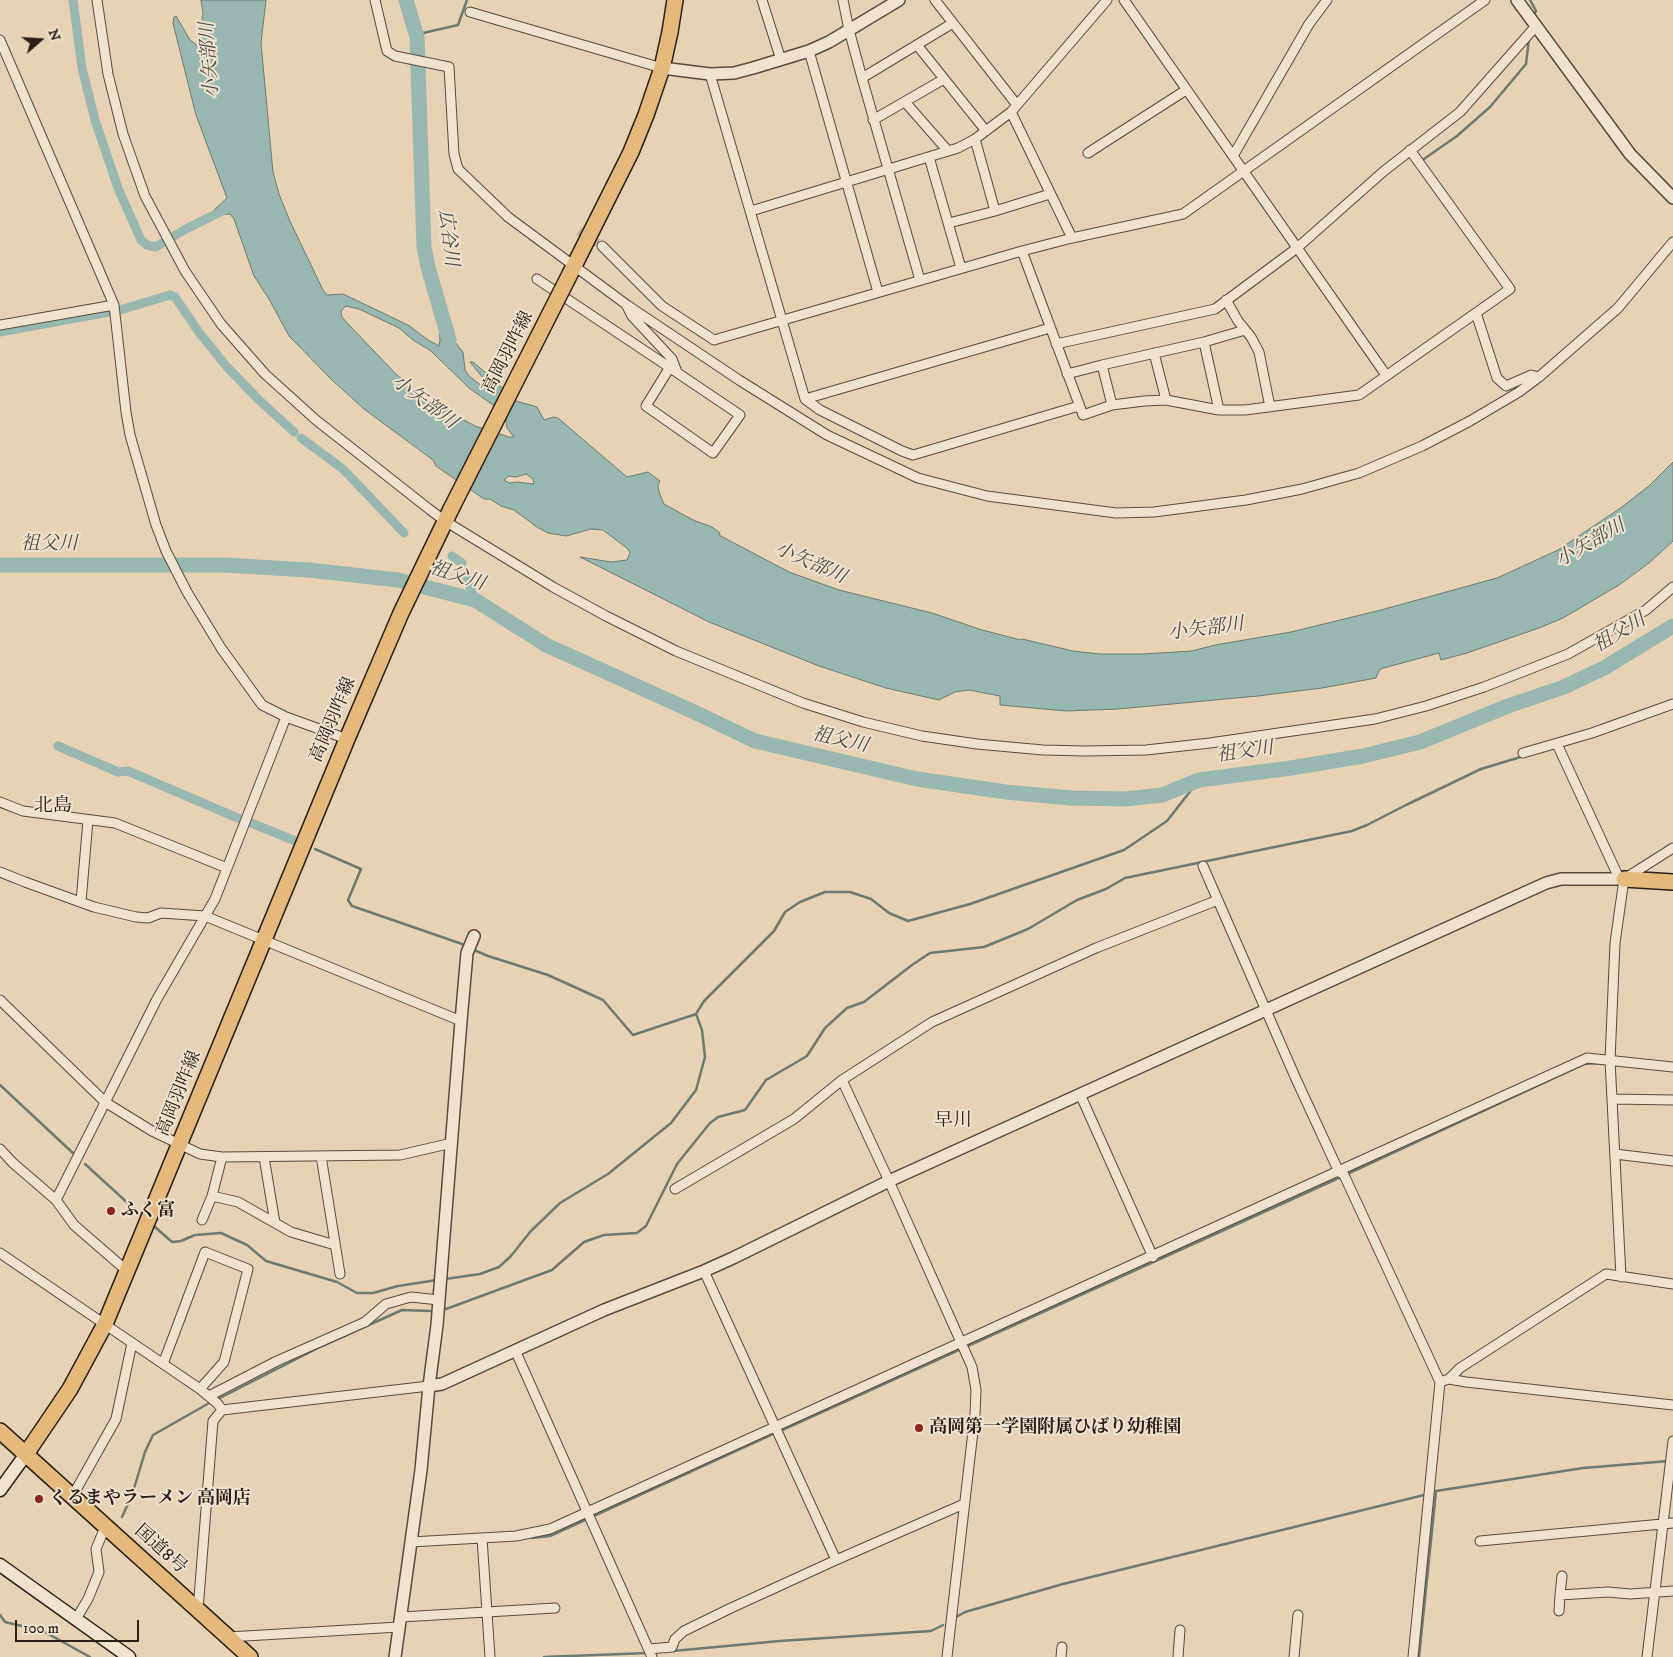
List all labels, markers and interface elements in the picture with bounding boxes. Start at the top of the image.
north arrow [15,15,65,65]
water label: 小矢部川 [197,21,225,99]
text: N [44,27,65,43]
water label: 広谷川 [432,208,462,268]
street label: 高岡羽咋線 [479,308,539,398]
water label: 小矢部川 [387,371,461,435]
water label: 小矢部川 [1552,515,1630,573]
water label: 祖父川 [21,534,77,556]
water label: 小矢部川 [771,538,849,590]
water label: 祖父川 [426,557,488,597]
water label: 祖父川 [1590,610,1650,658]
water label: 小矢部川 [1167,614,1245,646]
street label: 高岡羽咋線 [306,674,362,766]
water label: 祖父川 [810,723,870,759]
water label: 祖父川 [1215,738,1275,768]
district label: 北島 [34,796,72,818]
street label: 高岡羽咋線 [153,1048,207,1140]
district label: 早川 [934,1111,972,1133]
place label: ふく富 [121,1200,175,1222]
marker: ふく富 [105,1205,117,1217]
place label: 高岡第一学園附属ひばり幼稚園 [929,1417,1181,1439]
marker: 高岡第一学園附属ひばり幼稚園 [913,1422,925,1434]
place label: くるまやラーメン 高岡店 [49,1488,251,1510]
marker: くるまやラーメン 高岡店 [33,1493,45,1505]
street label: 国道8号 [129,1521,191,1579]
scale bar [18,1610,141,1642]
text: 100 m [23,1619,59,1638]

